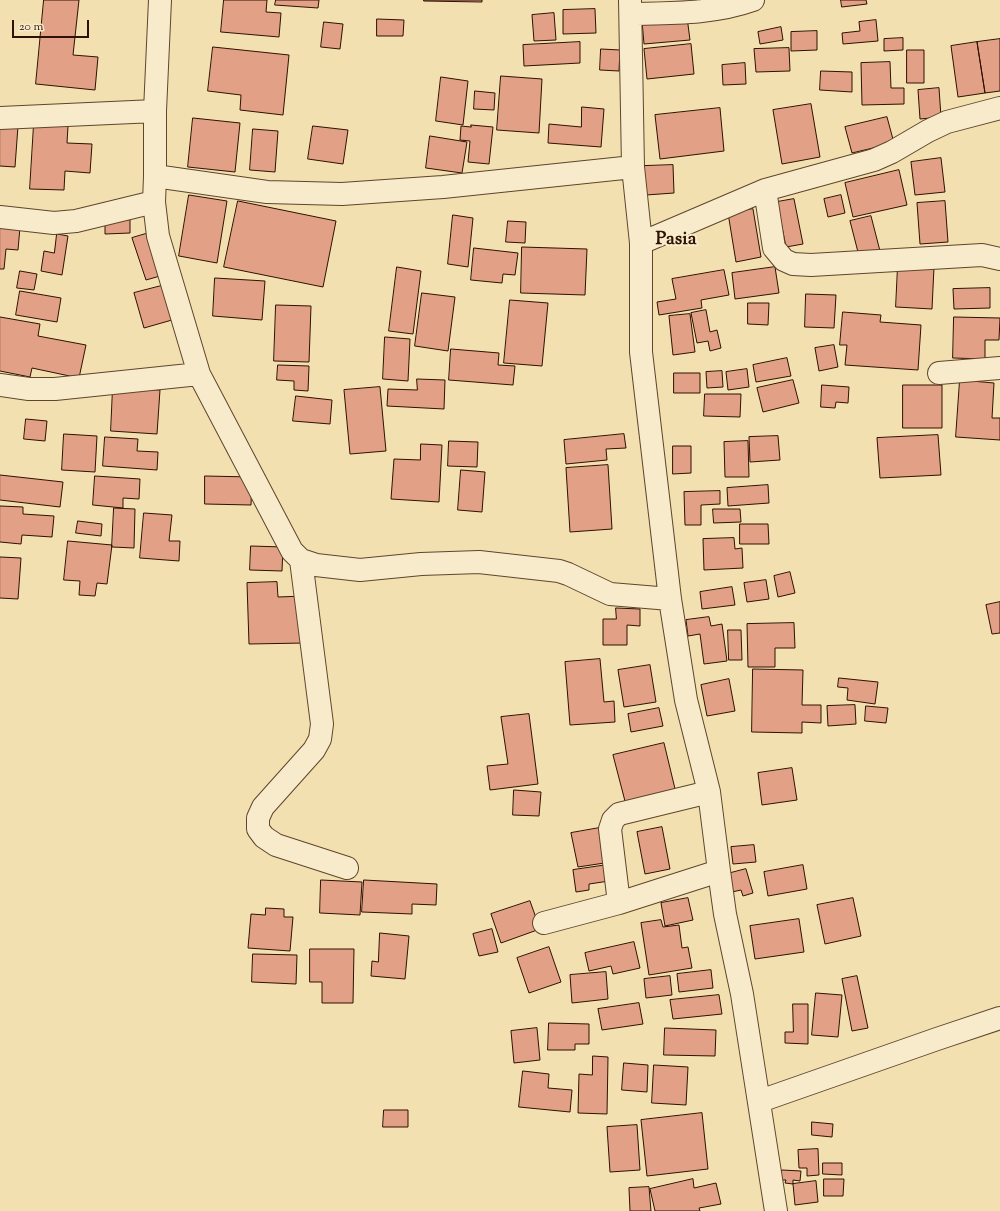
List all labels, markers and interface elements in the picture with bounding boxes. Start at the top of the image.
scale bar [14,12,91,38]
text: 20 m [19,18,43,36]
district label: Pasia [656,230,696,252]

